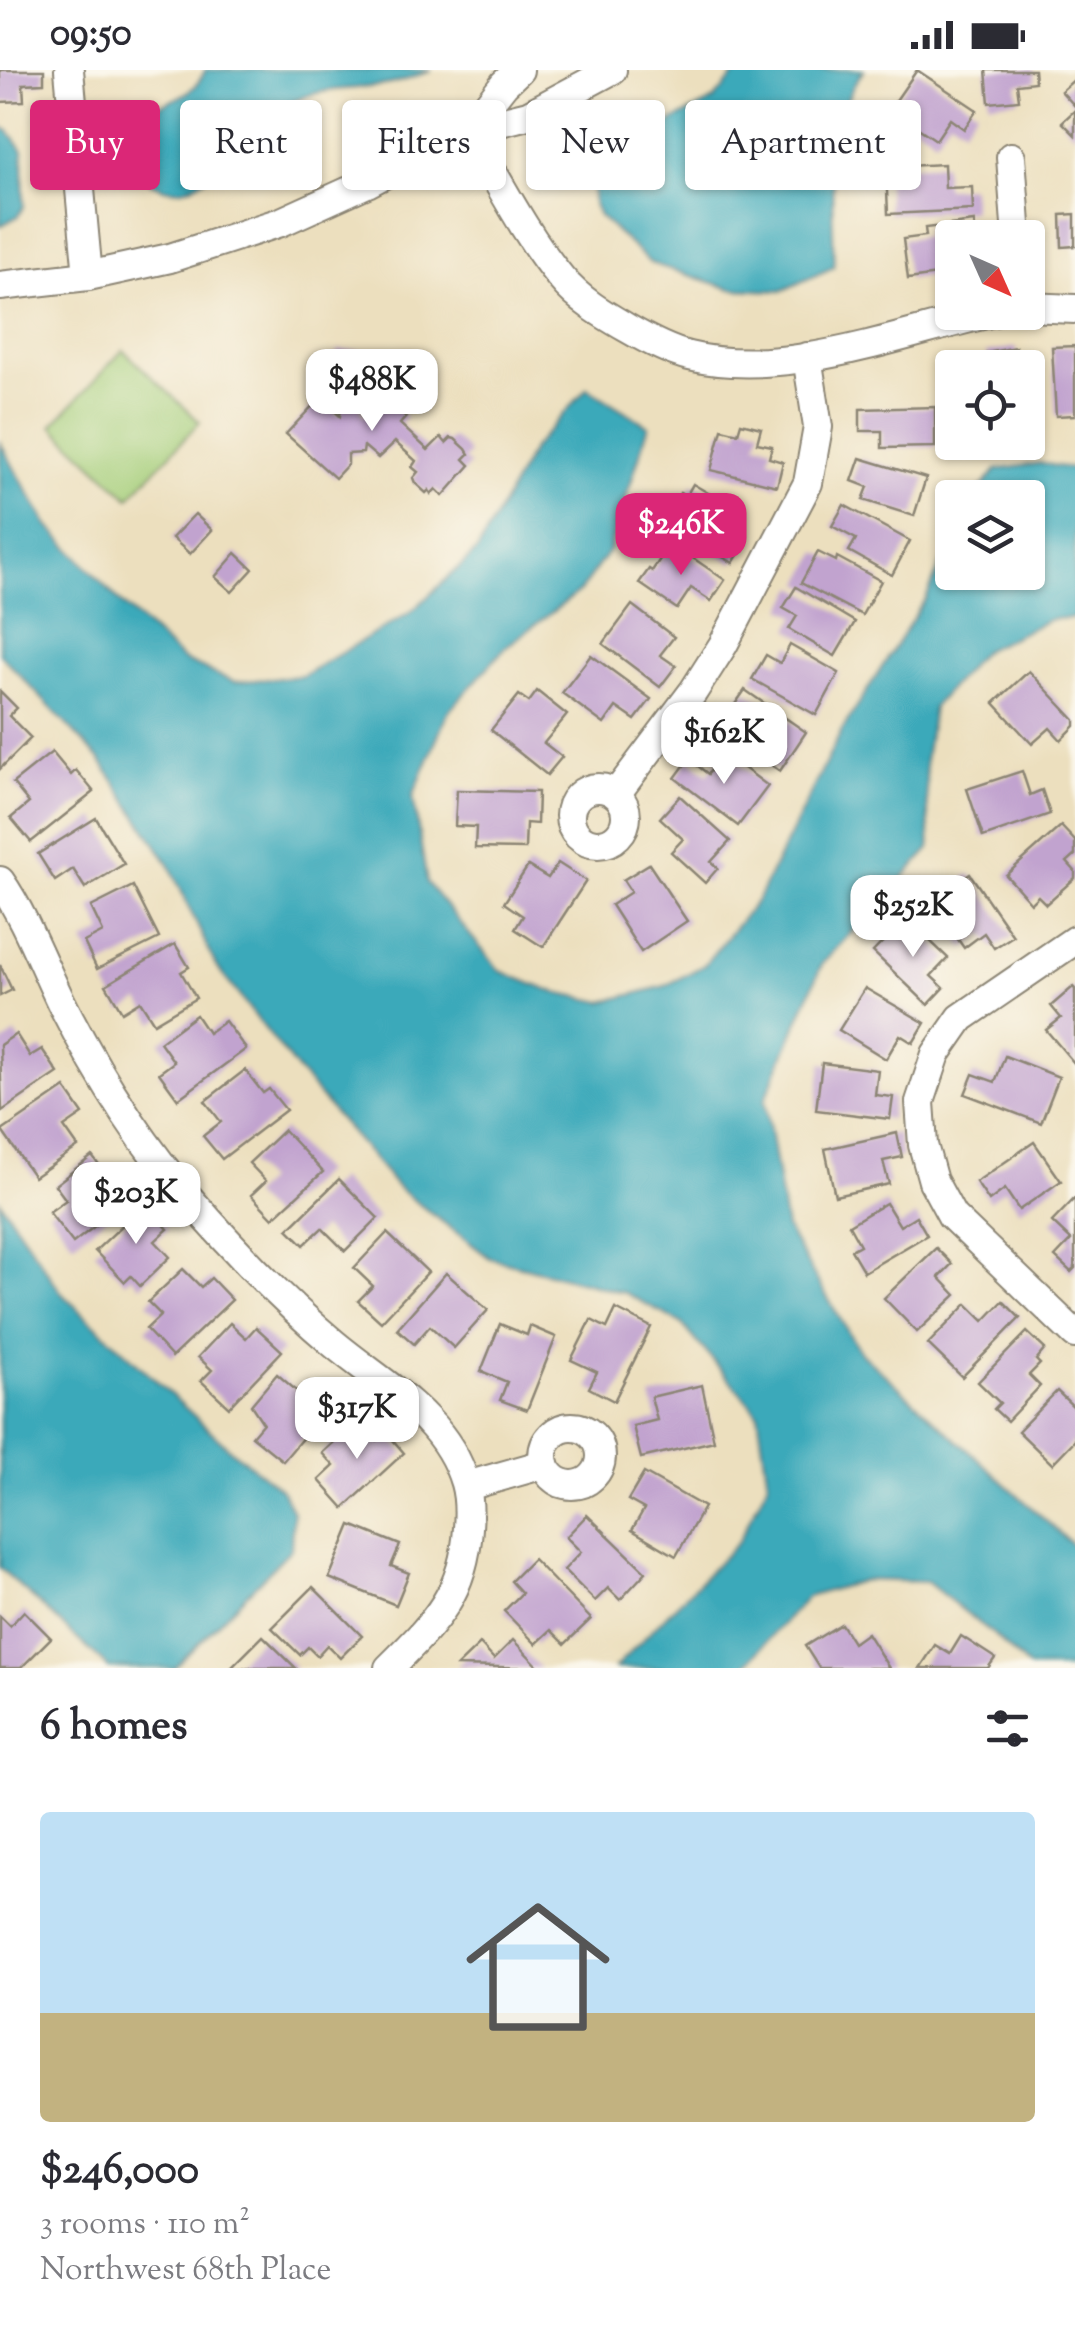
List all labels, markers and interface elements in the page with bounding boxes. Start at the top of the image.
text: 09:50 [50,8,132,62]
chip: Buy [30,100,160,190]
chip: Rent [180,100,322,190]
chip: Filters [342,100,506,190]
chip: New [526,100,665,190]
chip: Apartment [685,100,921,190]
north arrow [935,220,1045,330]
map controls [935,220,1045,590]
pin: $488K [302,349,442,434]
button: locate [935,350,1045,460]
text: $488K [328,358,416,404]
button: layers [935,480,1045,590]
pin: $246K [611,493,751,578]
text: $246K [638,502,724,548]
pin: $162K [654,702,794,787]
text: $162K [683,711,765,757]
pin: $252K [843,875,983,960]
text: $252K [872,884,954,930]
pin: $203K [66,1162,206,1247]
text: $203K [93,1171,179,1217]
pin: $317K [287,1377,427,1462]
text: $317K [317,1386,397,1432]
text: 6 homes [40,1698,187,1758]
icon: filters [980,1701,1035,1756]
icon: home [448,1877,628,2057]
text: $246,000 [40,2142,199,2202]
text: 3 rooms · 110 m² [40,2202,250,2248]
text: Northwest 68th Place [40,2248,331,2294]

